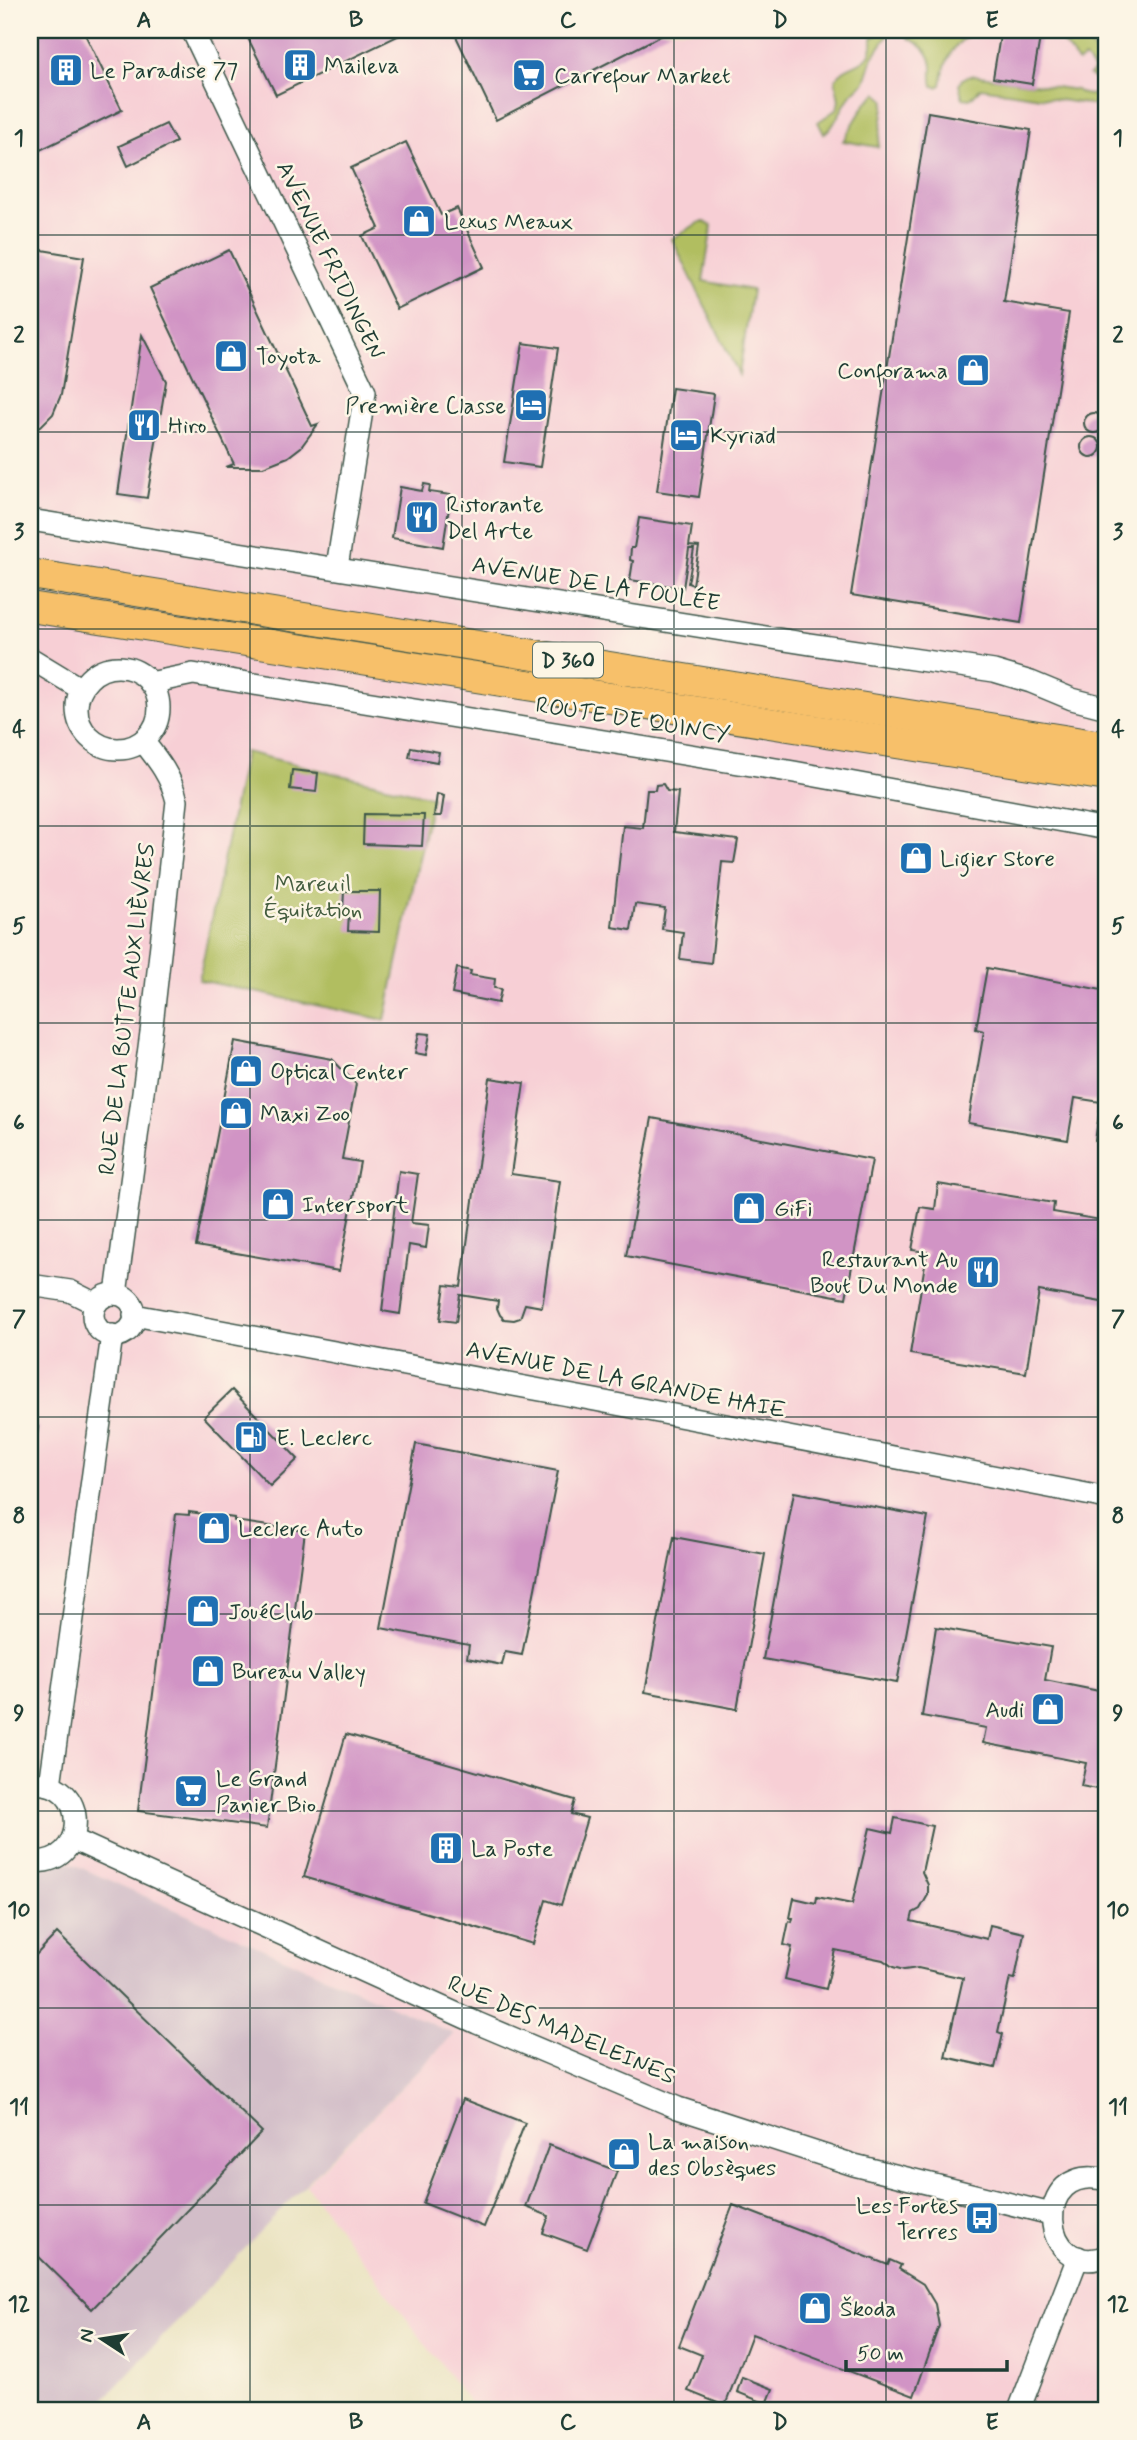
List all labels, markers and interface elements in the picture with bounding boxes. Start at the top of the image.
text: A [136,6,152,36]
text: B [349,6,364,36]
text: C [560,6,577,36]
text: D [772,6,788,36]
text: E [985,6,999,36]
building icon: Maileva [281,46,319,84]
building icon: Le Paradise 77 [47,51,85,89]
place label: Maileva [324,52,399,82]
supermarket icon: Carrefour Market [510,56,548,94]
place label: Le Paradise 77 [90,57,238,87]
place label: Carrefour Market [554,62,731,93]
text: 1 [14,124,24,154]
text: 1 [1113,124,1123,154]
street label: AVENUE FRIDINGEN [268,157,390,365]
shop icon: Lexus Meaux [400,202,438,240]
place label: Lexus Meaux [444,208,573,238]
text: 2 [13,321,25,351]
text: 2 [1112,321,1124,351]
shop icon: Toyota [212,337,250,375]
place label: Toyota [256,343,321,373]
shop icon: Conforama [954,351,992,389]
place label: Conforama [837,357,948,388]
hotel icon: Première Classe [512,386,550,424]
place label: Première Classe [345,392,506,422]
restaurant icon: Hiro [125,406,163,444]
place label: Hiro [168,412,207,442]
hotel icon: Kyriad [667,416,705,454]
place label: Kyriad [710,422,776,452]
place label: Ristorante Del Arte [446,491,544,547]
restaurant icon: Ristorante Del Arte [403,498,441,536]
text: 3 [14,518,25,548]
text: 3 [1113,518,1124,548]
street label: AVENUE DE LA FOULÉE [470,550,722,619]
road number: D 360 [533,642,603,678]
street label: ROUTE DE QUINCY [533,691,732,751]
text: 4 [12,715,26,745]
text: 4 [1111,715,1125,745]
shop icon: Ligier Store [897,839,935,877]
street label: RUE DE LA BUTTE AUX LIÈVRES [93,842,163,1177]
place label: Ligier Store [940,845,1055,877]
park label: Mareuil Équitation [264,870,362,926]
text: 5 [12,912,26,942]
text: 5 [1111,912,1125,942]
shop icon: Optical Center [227,1052,265,1090]
place label: Optical Center [270,1058,408,1088]
shop icon: Maxi Zoo [217,1094,255,1132]
place label: Maxi Zoo [260,1100,350,1130]
text: 6 [13,1109,25,1139]
text: 6 [1112,1109,1124,1139]
shop icon: Intersport [259,1185,297,1223]
shop icon: GiFi [730,1189,768,1227]
place label: Intersport [302,1191,409,1221]
place label: GiFi [774,1195,813,1225]
place label: Restaurant Au Bout Du Monde [810,1246,958,1302]
restaurant icon: Restaurant Au Bout Du Monde [964,1253,1002,1291]
text: 7 [12,1305,26,1335]
text: 7 [1111,1305,1125,1335]
street label: AVENUE DE LA GRANDE HAIE [463,1335,788,1427]
fuel station icon: E. Leclerc [232,1418,270,1456]
place label: E. Leclerc [276,1424,372,1454]
text: 8 [13,1502,25,1532]
text: 8 [1112,1502,1124,1532]
shop icon: Leclerc Auto [195,1509,233,1547]
place label: Leclerc Auto [238,1515,363,1545]
shop icon: JouéClub [184,1592,222,1630]
place label: JouéClub [228,1598,313,1628]
shop icon: Bureau Valley [189,1652,227,1690]
place label: Bureau Valley [232,1658,366,1688]
shop icon: Audi [1029,1690,1067,1728]
place label: Audi [985,1696,1024,1726]
text: 9 [13,1699,25,1729]
text: 9 [1112,1699,1124,1729]
place label: Le Grand Panier Bio [216,1765,316,1821]
supermarket icon: Le Grand Panier Bio [172,1772,210,1810]
building icon: La Poste [427,1829,465,1867]
place label: La Poste [471,1835,553,1865]
text: 10 [7,1896,31,1926]
text: 10 [1106,1896,1130,1926]
street label: RUE DES MADELEINES [443,1969,680,2092]
text: 11 [9,2093,29,2123]
text: 11 [1108,2093,1128,2123]
place label: La maison des Obsèques [648,2128,776,2184]
shop icon: La maison des Obsèques [605,2135,643,2173]
place label: Les Fortes Terres [856,2192,958,2248]
bus stop icon: Les Fortes Terres [963,2199,1001,2237]
shop icon: Škoda [796,2289,834,2327]
text: 12 [8,2290,30,2320]
text: 12 [1107,2290,1129,2320]
place label: Škoda [840,2295,896,2325]
north arrow [66,2304,136,2374]
text: N [73,2327,100,2345]
scale bar [846,2328,1007,2372]
text: 50 m [857,2340,904,2368]
text: A [136,2408,152,2438]
text: B [349,2408,364,2438]
text: C [560,2408,577,2438]
text: D [772,2408,788,2438]
text: E [985,2408,999,2438]

